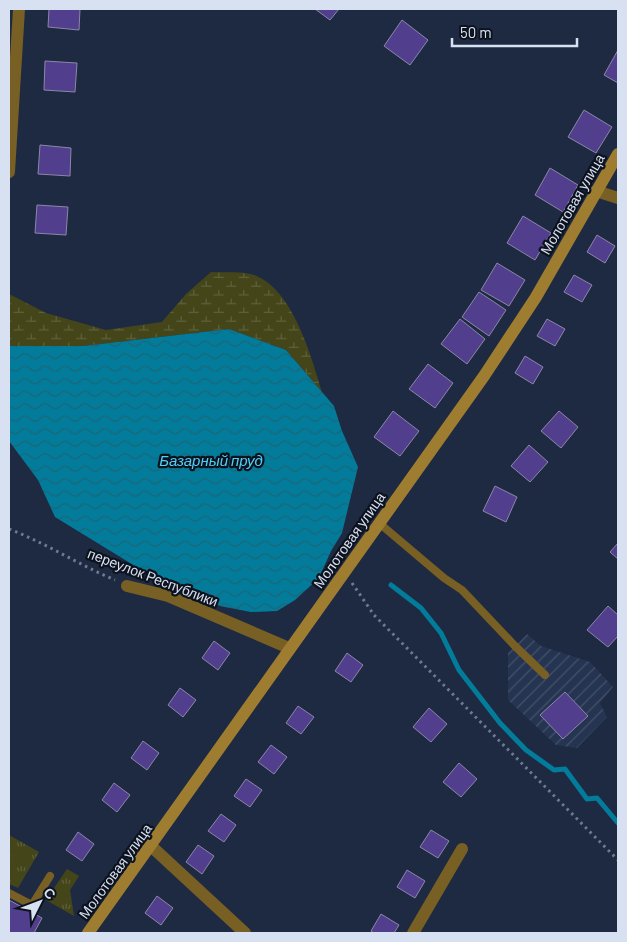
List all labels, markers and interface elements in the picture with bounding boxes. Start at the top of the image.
scale bar [452,15,577,47]
text: 50 m [460,23,492,41]
street label: Молотовая улица [536,151,608,257]
water label: Базарный пруд [159,451,263,469]
street label: Молотовая улица [310,489,389,591]
street label: переулок Республики [85,544,221,610]
street label: Молотовая улица [75,820,155,922]
north arrow [15,877,65,927]
text: С [40,884,60,902]

